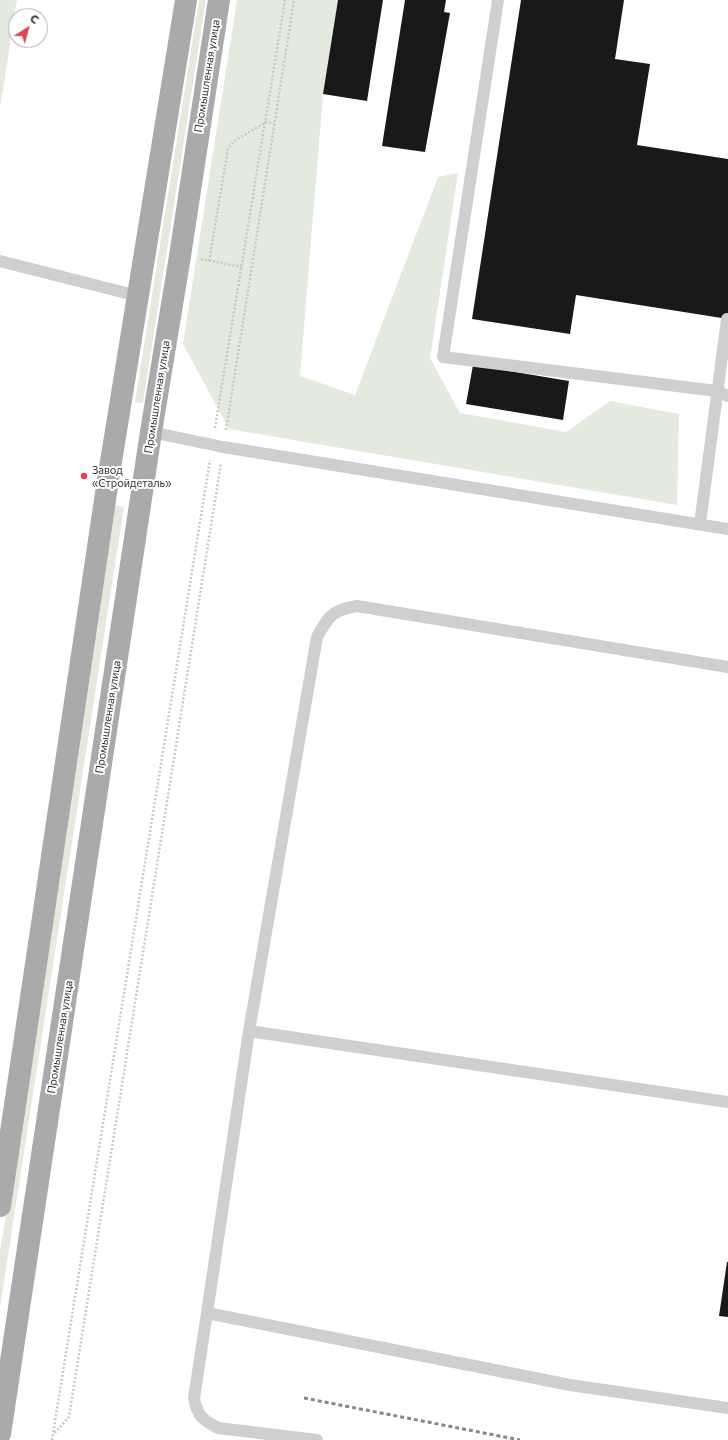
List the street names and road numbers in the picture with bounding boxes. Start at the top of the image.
street label: Промышленная улица [192,18,222,134]
street label: Промышленная улица [142,339,172,455]
street label: Промышленная улица [93,659,123,775]
street label: Промышленная улица [45,979,75,1095]

